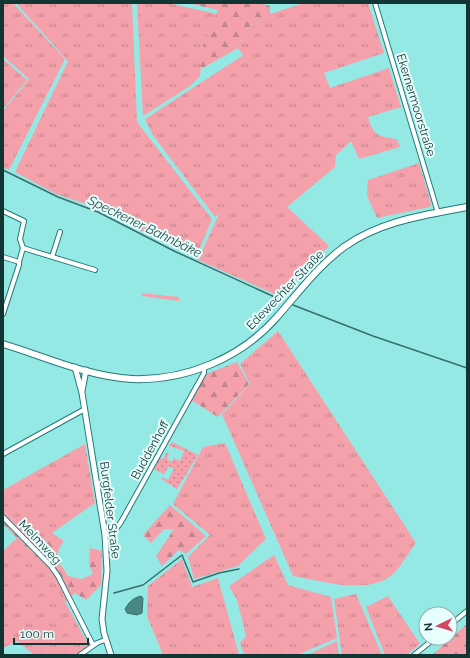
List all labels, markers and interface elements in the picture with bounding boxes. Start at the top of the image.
street label: Ekernermoorstraße [394,52,438,158]
water label: Speckener Bahnbäke [85,192,204,261]
street label: Edewechter Straße [243,247,327,333]
street label: Buddenhoff [128,417,172,482]
street label: Burgfelder Straße [97,461,123,559]
street label: Melmweg [16,517,64,567]
north arrow [418,606,458,646]
scale bar [14,620,88,646]
text: N [422,622,435,632]
text: 100 m [20,627,54,641]

